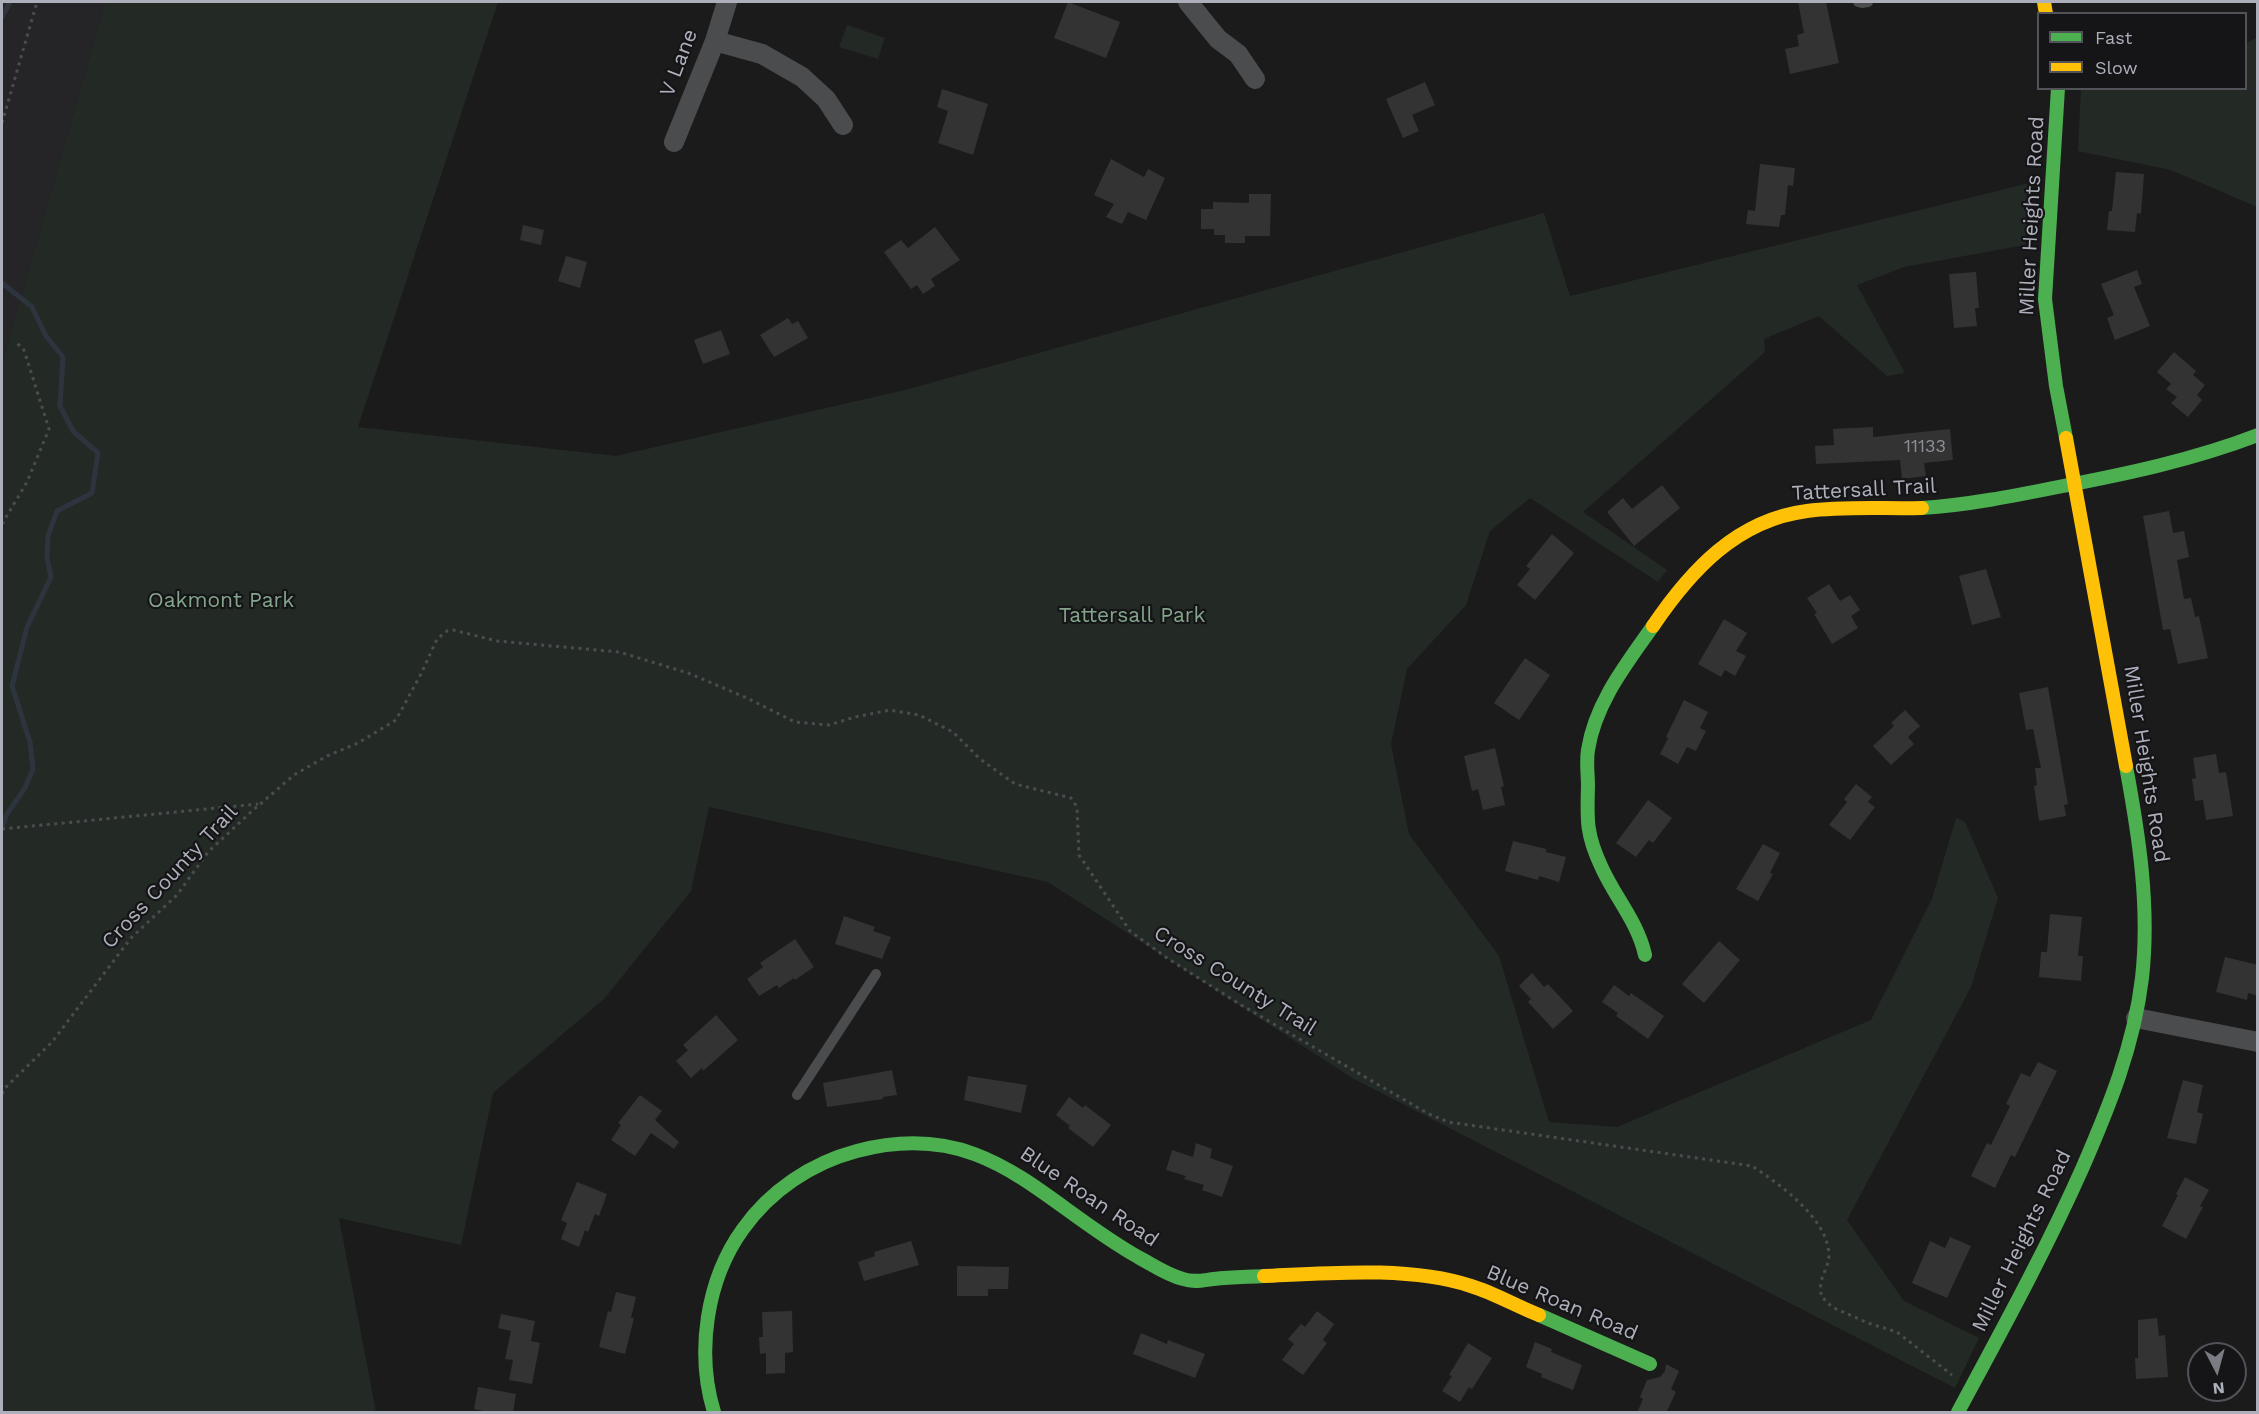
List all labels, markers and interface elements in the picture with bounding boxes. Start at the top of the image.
legend [2037,12,2247,90]
street label: V Lane [655,26,703,100]
text: Fast [2095,27,2132,48]
text: Slow [2095,57,2138,78]
street label: Miller Heights Road [2014,116,2050,316]
house number: 11133 [1904,436,1946,458]
street label: Tattersall Trail [1791,474,1937,506]
park label: Oakmont Park [148,588,294,614]
park label: Tattersall Park [1059,603,1205,629]
street label: Miller Heights Road [2118,664,2174,864]
street label: Cross County Trail [97,800,243,954]
street label: Cross County Trail [1149,921,1321,1041]
street label: Blue Roan Road [1015,1141,1163,1253]
street label: Miller Heights Road [1967,1146,2077,1336]
street label: Blue Roan Road [1483,1260,1641,1346]
north arrow [2187,1342,2247,1402]
text: N [2212,1378,2226,1398]

